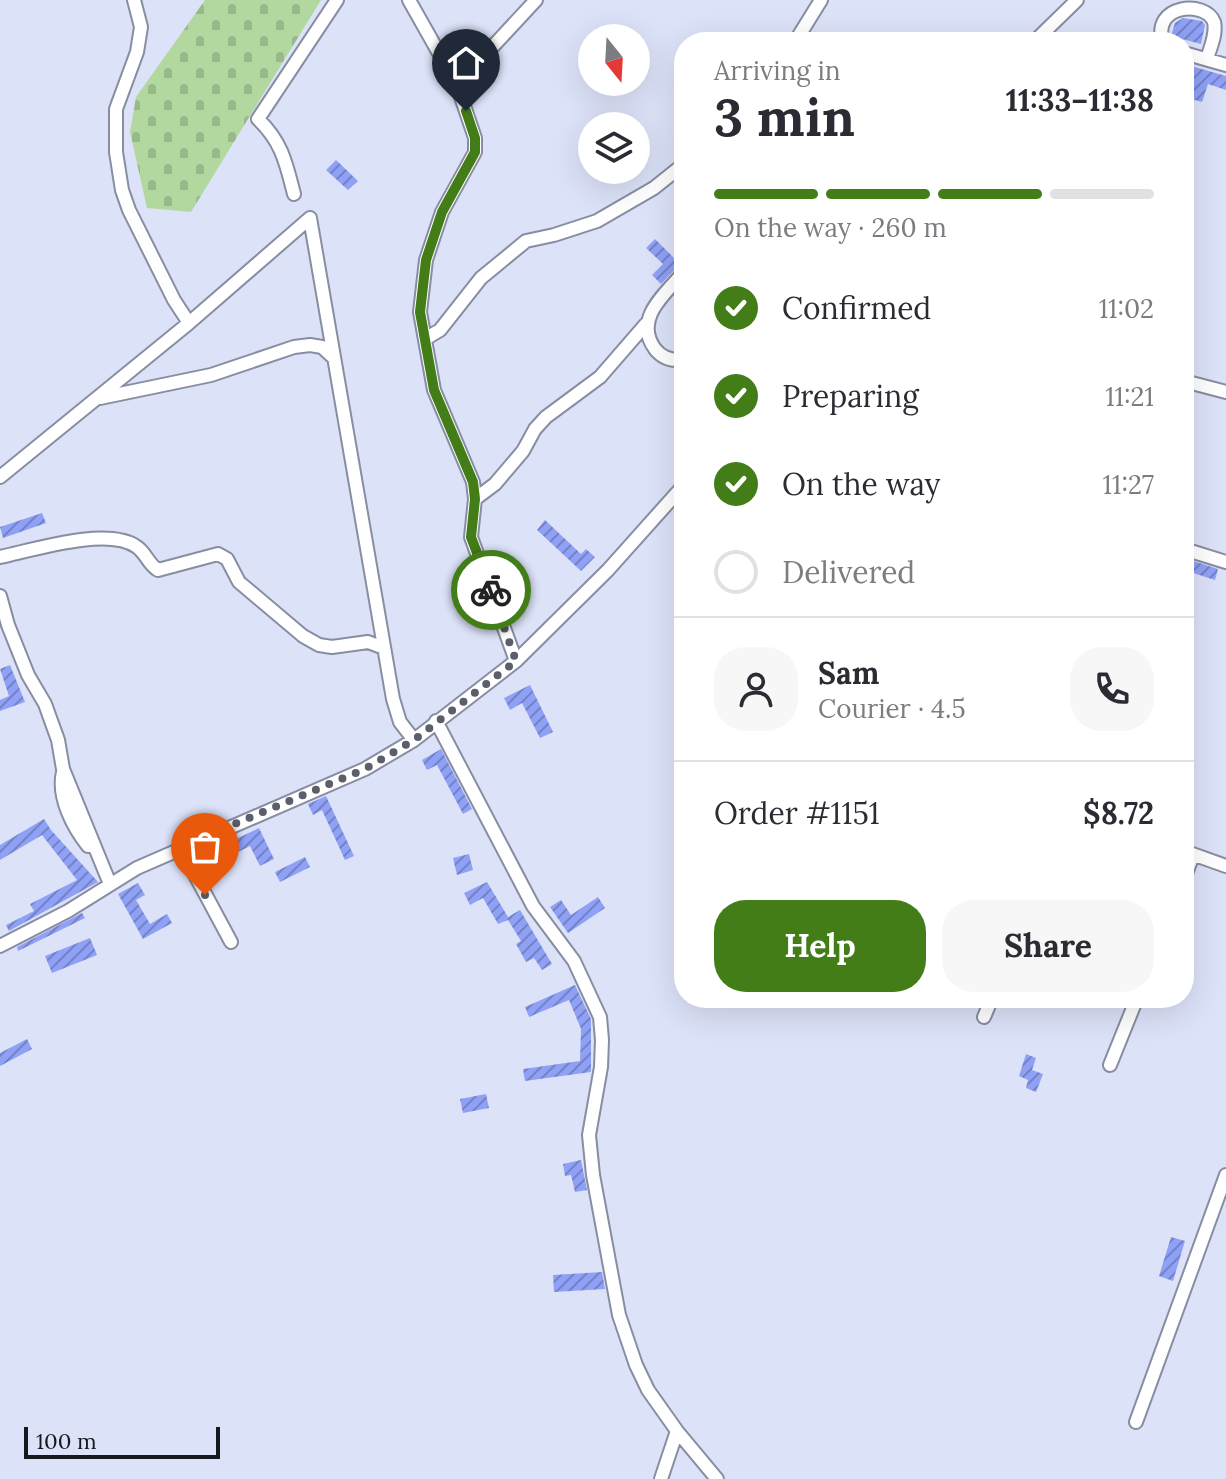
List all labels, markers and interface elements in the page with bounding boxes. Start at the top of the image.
north arrow [578,24,650,96]
map controls [578,24,650,184]
pin [432,29,500,111]
icon: home [444,41,488,85]
text: Arriving in [714,54,841,87]
text: 11:33–11:38 [1006,81,1154,119]
text: 3 min [714,84,855,150]
button: layers [578,112,650,184]
text: On the way · 260 m [714,211,947,244]
icon: check [714,286,758,330]
text: Confirmed [782,289,931,327]
text: 11:02 [1099,292,1154,325]
icon: check [714,374,758,418]
text: Preparing [782,377,919,415]
text: 11:21 [1105,380,1154,413]
icon: check [714,462,758,506]
text: On the way [782,465,940,503]
text: 11:27 [1103,468,1154,501]
courier [451,550,531,630]
text: Delivered [782,553,915,591]
icon: bike [469,568,513,612]
button: person [714,647,798,731]
button: phone [1070,647,1154,731]
text: Sam [818,654,879,692]
text: Courier · 4.5 [818,692,966,725]
text: Order #1151 [714,794,880,832]
text: $8.72 [1083,794,1154,832]
pin [171,813,239,895]
icon: bag [183,825,227,869]
button: Help [714,900,926,992]
button: Share [942,900,1154,992]
scale bar [24,1423,220,1459]
text: 100 m [36,1427,97,1455]

